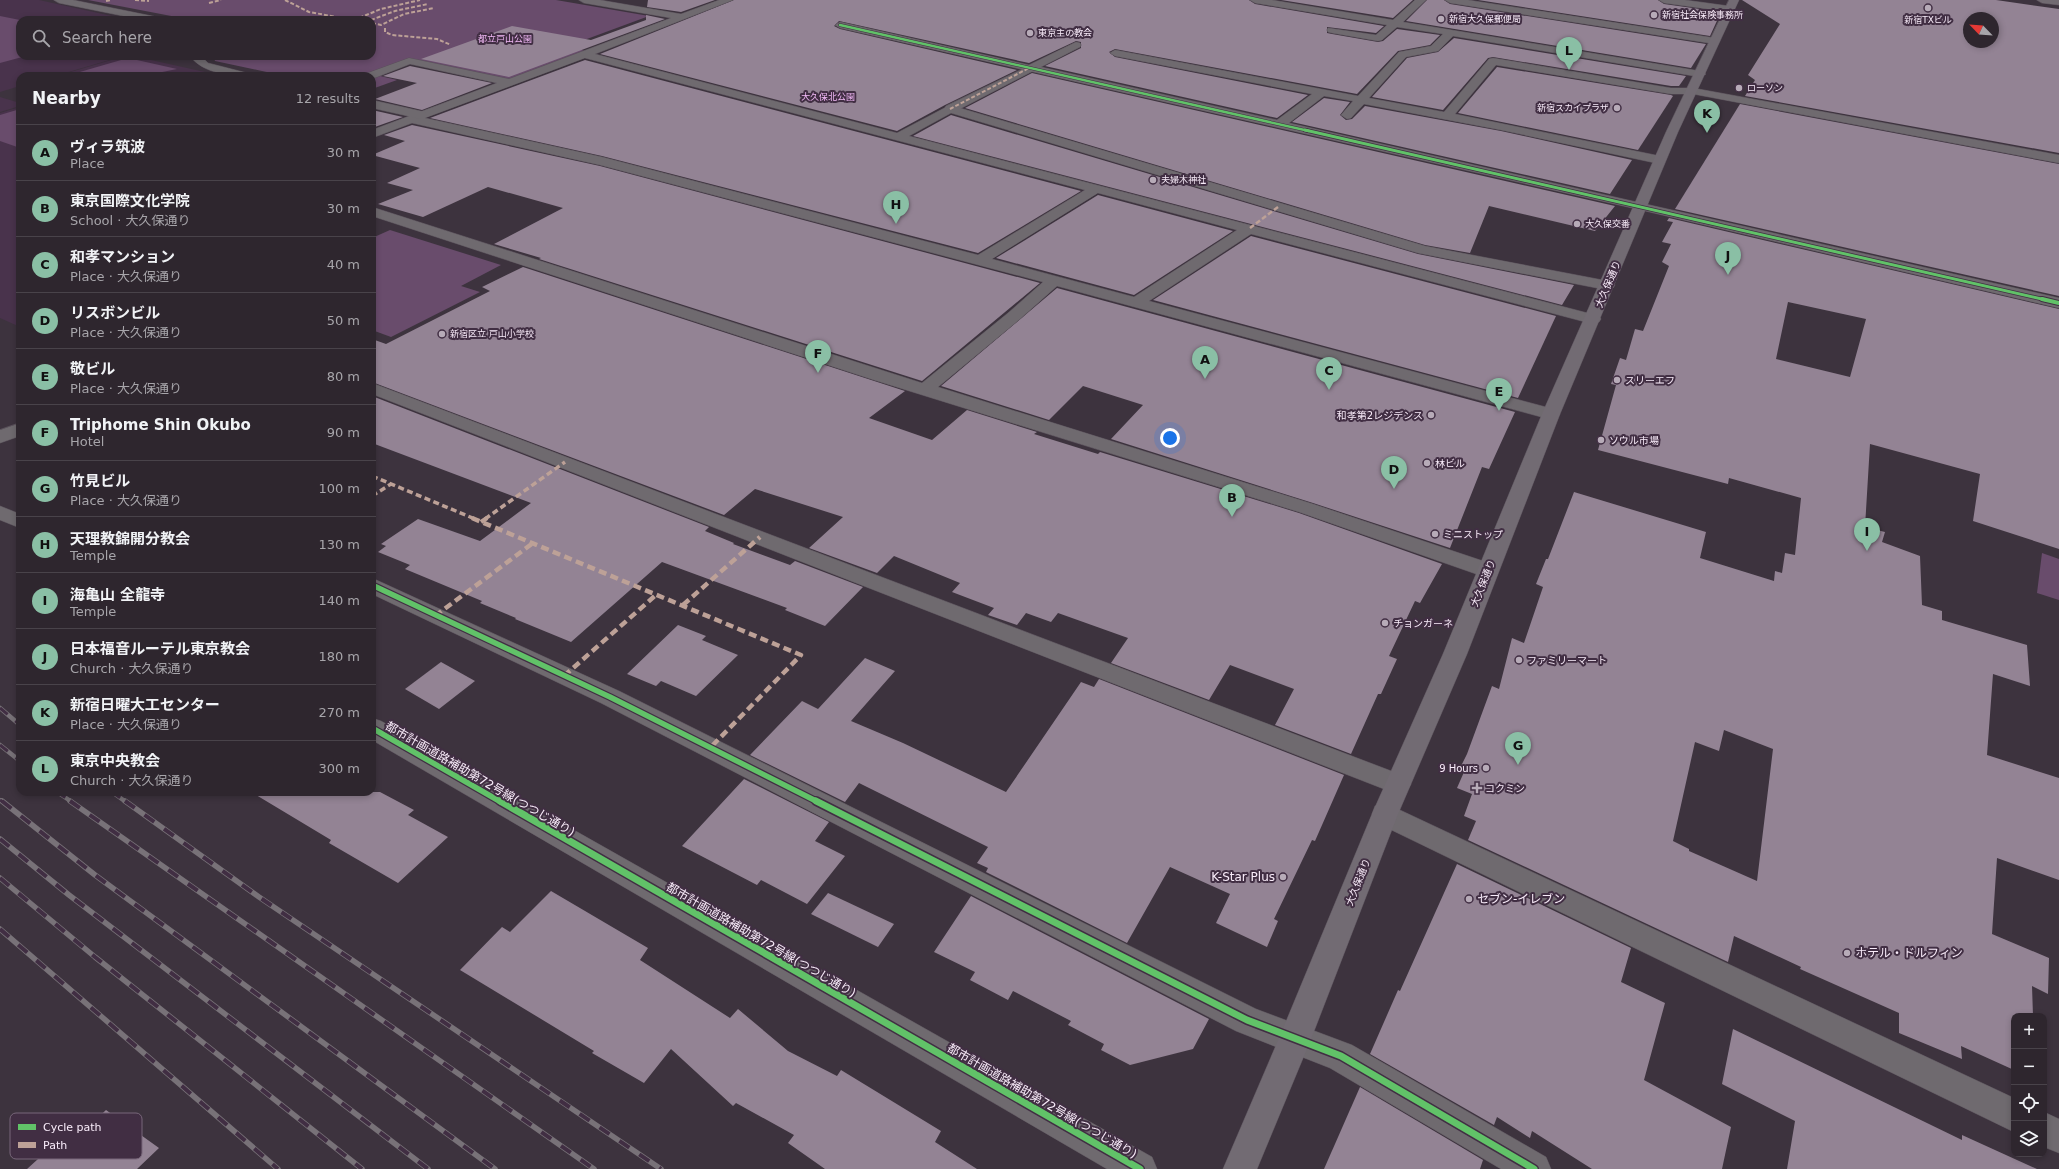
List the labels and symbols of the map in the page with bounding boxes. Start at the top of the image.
marker: 新宿TXビル [1923,3,1933,13]
marker: 新宿社会保険事務所 [1649,10,1659,20]
place label: 新宿社会保険事務所 [1662,10,1743,20]
north arrow [1963,12,1999,48]
marker: 新宿大久保郵便局 [1436,14,1446,24]
place label: 新宿大久保郵便局 [1449,14,1521,24]
place label: 新宿TXビル [1904,15,1952,25]
marker: 東京主の教会 [1025,28,1035,38]
place label: 東京主の教会 [1038,28,1092,38]
park label: 都立戸山公園 [478,34,532,44]
pin: L [1556,37,1582,70]
marker: ローソン [1734,83,1744,93]
place label: ローソン [1747,83,1783,93]
park label: 大久保北公園 [801,92,855,102]
pin: K [1694,100,1720,133]
place label: 新宿スカイプラザ [1537,103,1609,113]
marker: 新宿スカイプラザ [1612,103,1622,113]
marker: 夫婦木神社 [1148,175,1158,185]
place label: 夫婦木神社 [1161,175,1206,185]
pin: H [883,191,909,224]
marker: 大久保交番 [1572,219,1582,229]
place label: 大久保交番 [1585,219,1630,229]
pin: J [1715,242,1741,275]
street label: 大久保通り [1593,259,1623,309]
marker: 新宿区立 戸山小学校 [437,329,447,339]
place label: 新宿区立 戸山小学校 [450,329,534,339]
pin: F [805,340,831,373]
pin: A [1192,346,1218,379]
pin: C [1316,357,1342,390]
marker: スリーエフ [1612,375,1622,385]
place label: スリーエフ [1625,375,1675,386]
pin: E [1486,378,1512,411]
place label: 和孝第2レジデンス [1337,410,1423,421]
marker: 和孝第2レジデンス [1426,410,1436,420]
your location [1160,428,1180,448]
marker: ソウル市場 [1596,435,1606,445]
place label: ソウル市場 [1609,435,1659,446]
pin: D [1381,456,1407,489]
marker: 林ビル [1422,458,1432,468]
place label: 林ビル [1435,458,1465,469]
pin: B [1219,484,1245,517]
pin: I [1854,518,1880,551]
marker: ミニストップ [1430,529,1440,539]
place label: ミニストップ [1443,529,1503,540]
street label: 大久保通り [1469,558,1497,608]
marker: チョンガーネ [1380,618,1390,628]
place label: チョンガーネ [1393,618,1453,629]
marker: ファミリーマート [1514,655,1524,665]
place label: ファミリーマート [1527,655,1607,666]
street label: 都市計画道路補助第72号線(つつじ通り) [383,719,577,839]
pin: G [1505,732,1531,765]
place label: 9 Hours [1439,763,1478,774]
marker: 9 Hours [1481,763,1491,773]
marker: コクミン [1472,783,1482,793]
place label: コクミン [1485,783,1525,794]
street label: 大久保通り [1344,857,1372,907]
place label: K-Star Plus [1211,870,1275,884]
marker: K-Star Plus [1278,872,1288,882]
street label: 都市計画道路補助第72号線(つつじ通り) [664,880,858,1000]
place label: セブン-イレブン [1477,892,1565,906]
marker: セブン-イレブン [1464,894,1474,904]
place label: ホテル・ドルフィン [1855,946,1963,960]
marker: ホテル・ドルフィン [1842,948,1852,958]
street label: 都市計画道路補助第72号線(つつじ通り) [945,1041,1139,1161]
legend [10,1113,142,1159]
text: Cycle path [43,1121,102,1134]
text: Path [43,1139,67,1152]

